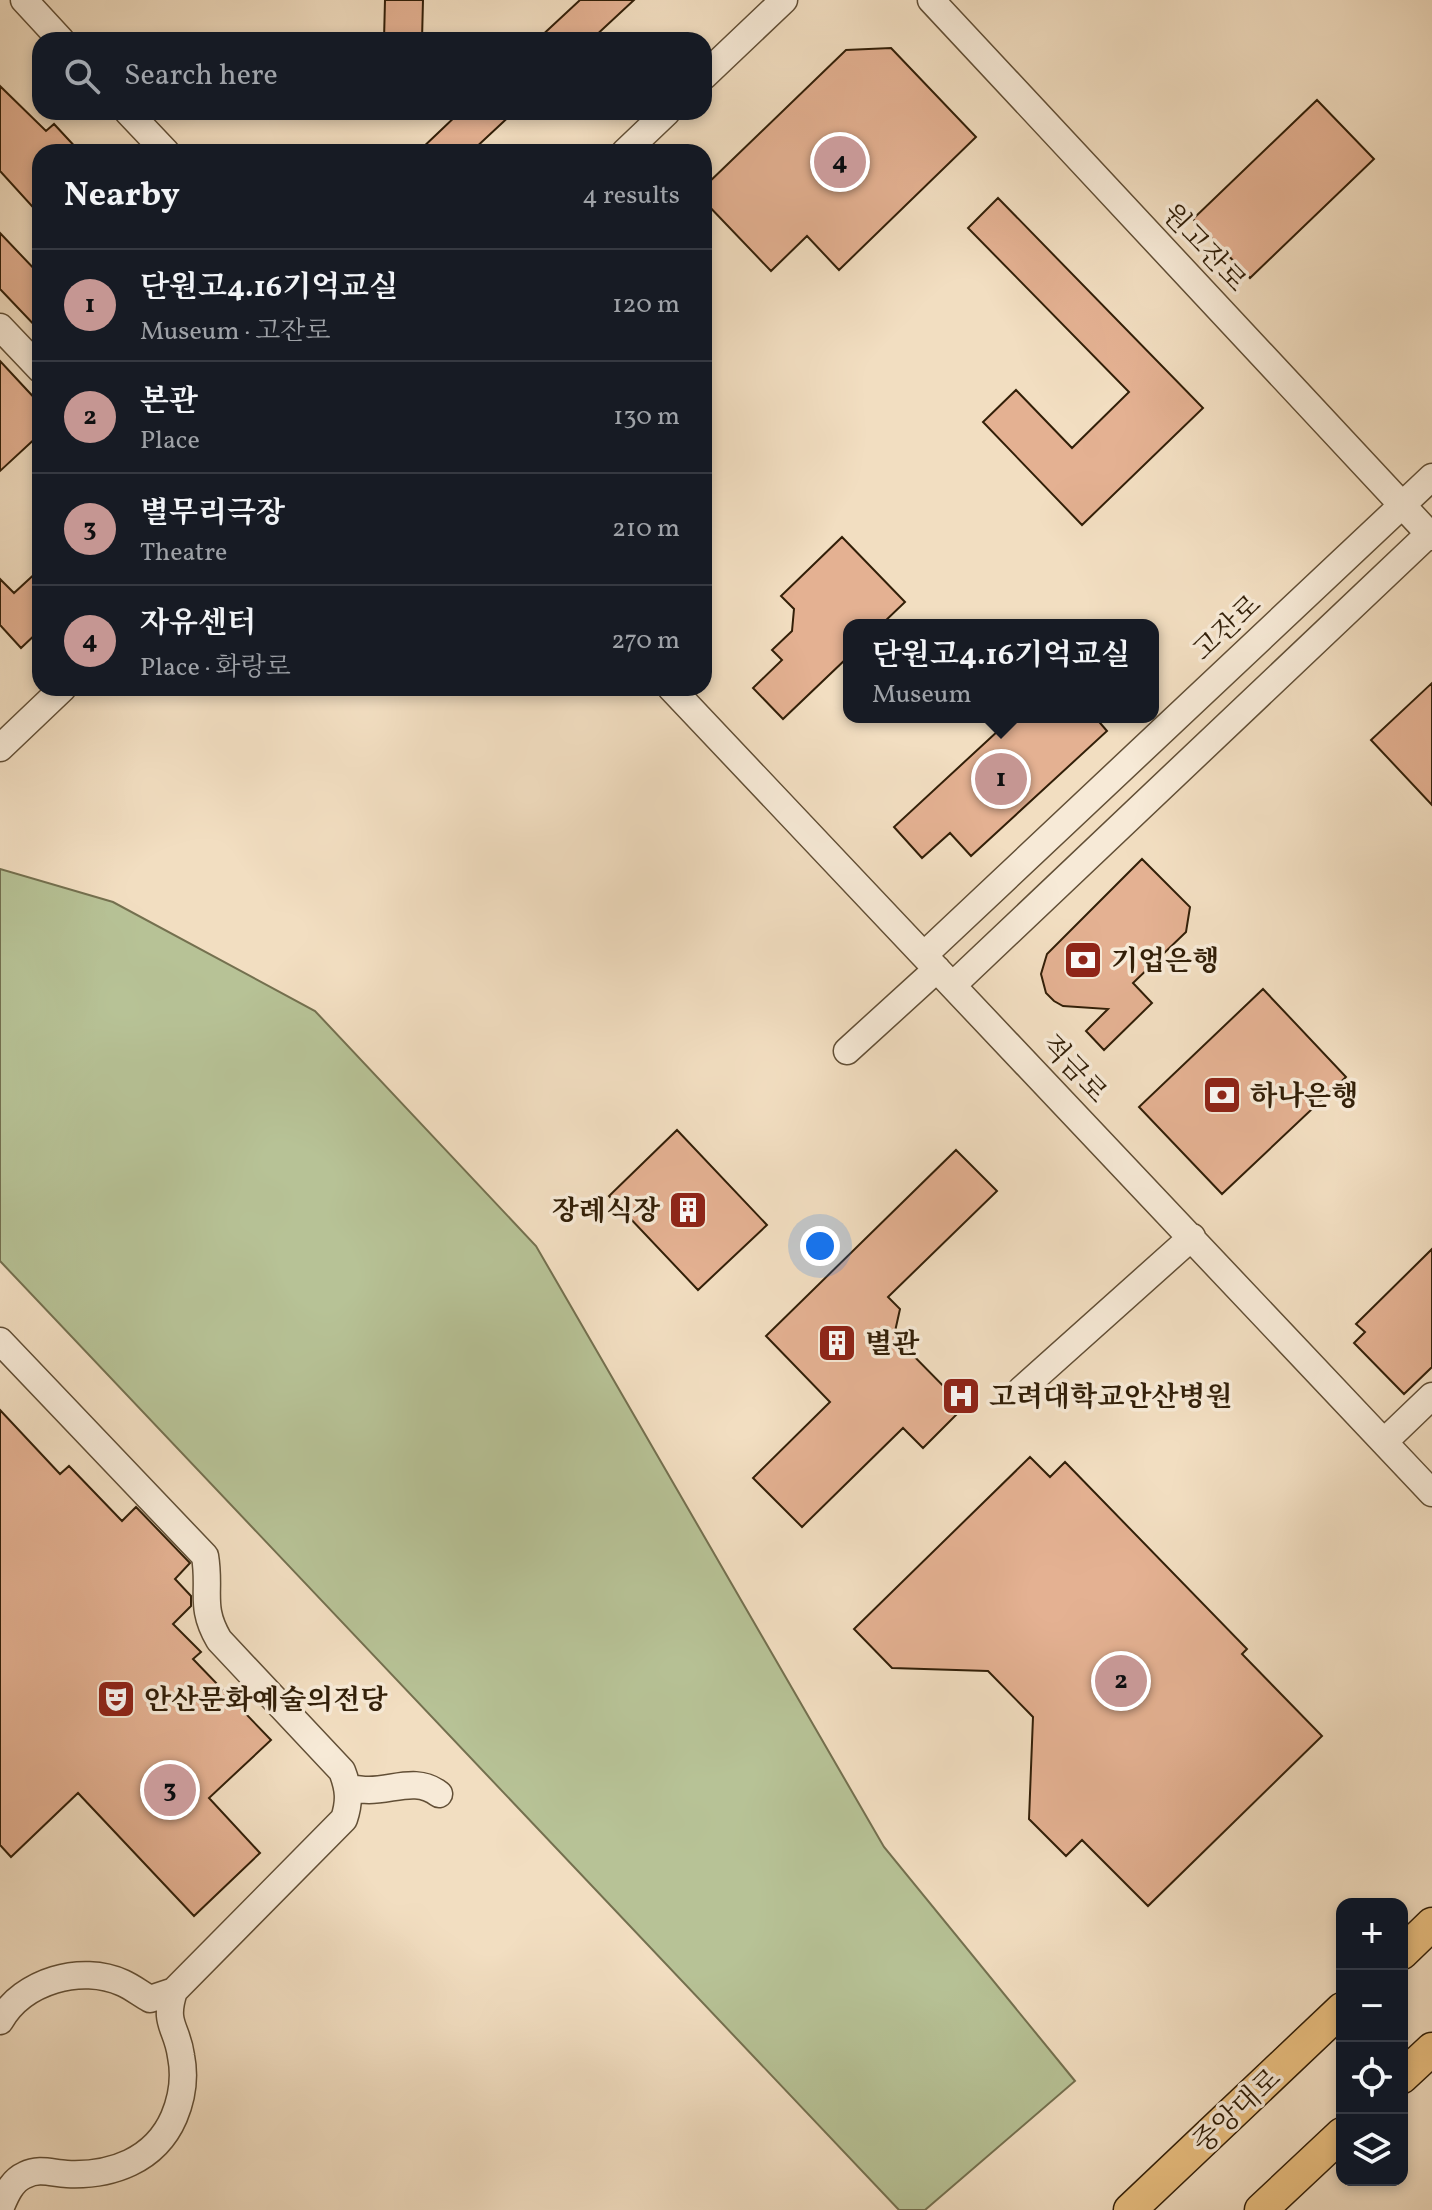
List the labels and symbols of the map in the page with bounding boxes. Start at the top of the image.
pin: 4 [814,132,866,192]
street label: 원고잔로 [1152,196,1254,302]
street label: 고잔로 [1185,587,1271,671]
pin: 1 [975,749,1027,809]
bank icon: 기업은행 [1062,939,1104,981]
place label: 기업은행 [1111,943,1219,982]
street label: 적금로 [1031,1027,1115,1113]
bank icon: 하나은행 [1201,1074,1243,1116]
place label: 하나은행 [1250,1078,1358,1117]
building icon: 장례식장 [667,1189,709,1231]
place label: 장례식장 [552,1193,661,1232]
your location [800,1226,840,1266]
building icon: 별관 [816,1322,858,1364]
place label: 별관 [865,1326,920,1365]
hospital icon: 고려대학교안산병원 [940,1375,982,1417]
place label: 고려대학교안산병원 [989,1379,1232,1418]
pin: 2 [1095,1651,1147,1711]
theatre icon: 안산문화예술의전당 [95,1678,137,1720]
place label: 안산문화예술의전당 [144,1682,388,1721]
pin: 3 [144,1760,196,1820]
street label: 중앙대로 [1185,2061,1291,2163]

